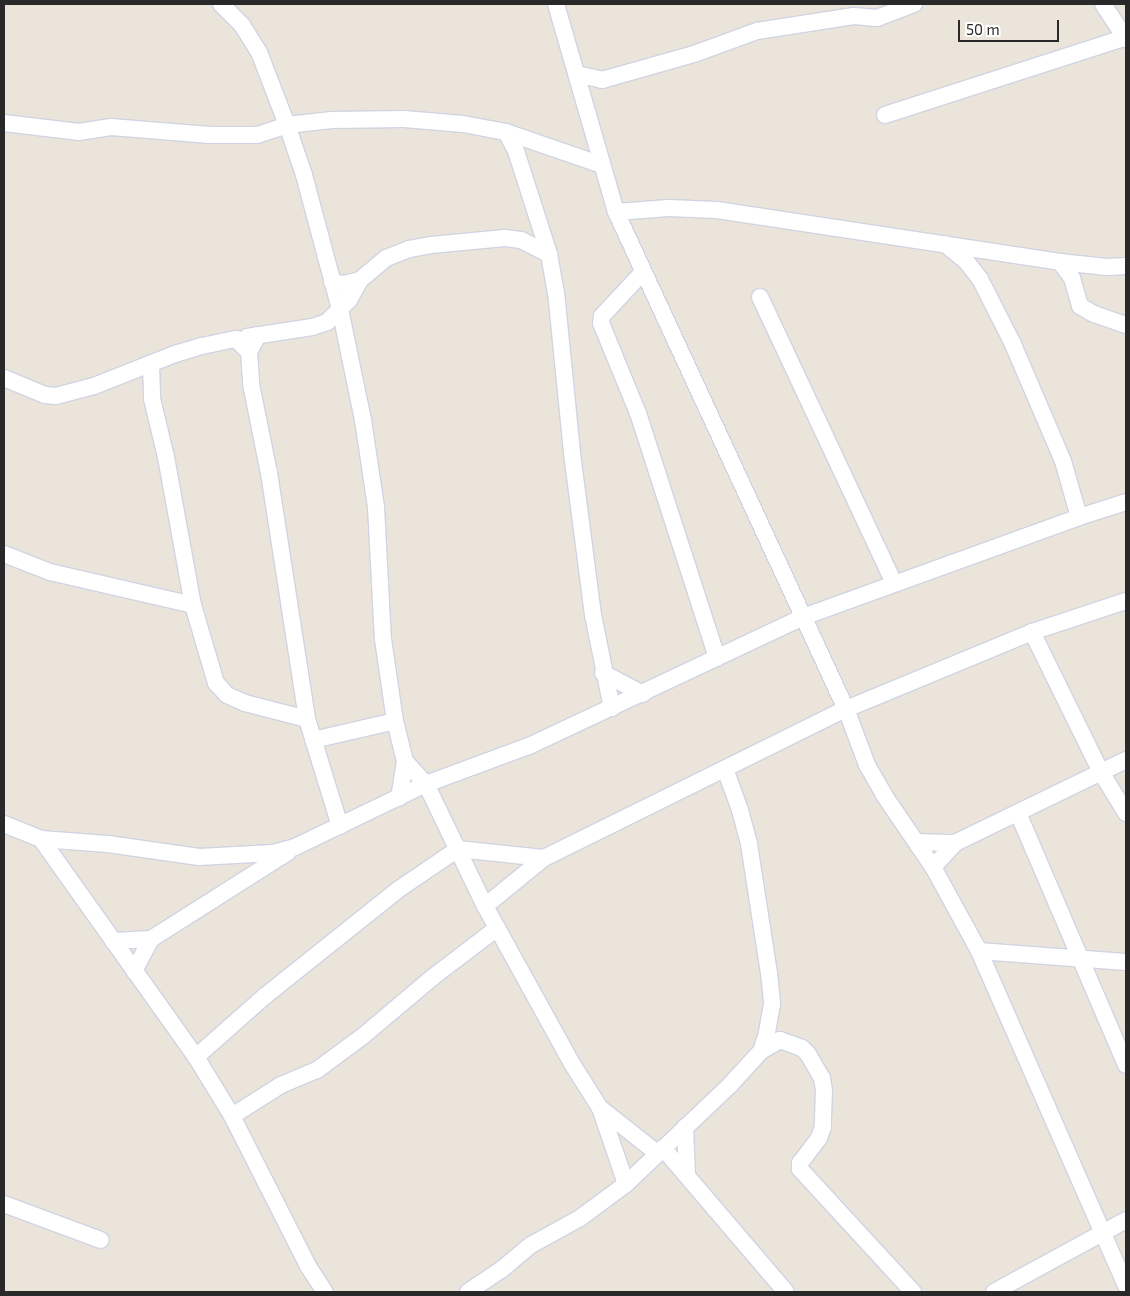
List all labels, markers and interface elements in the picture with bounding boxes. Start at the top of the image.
scale bar [960,10,1061,42]
text: 50 m [966,20,1000,38]

